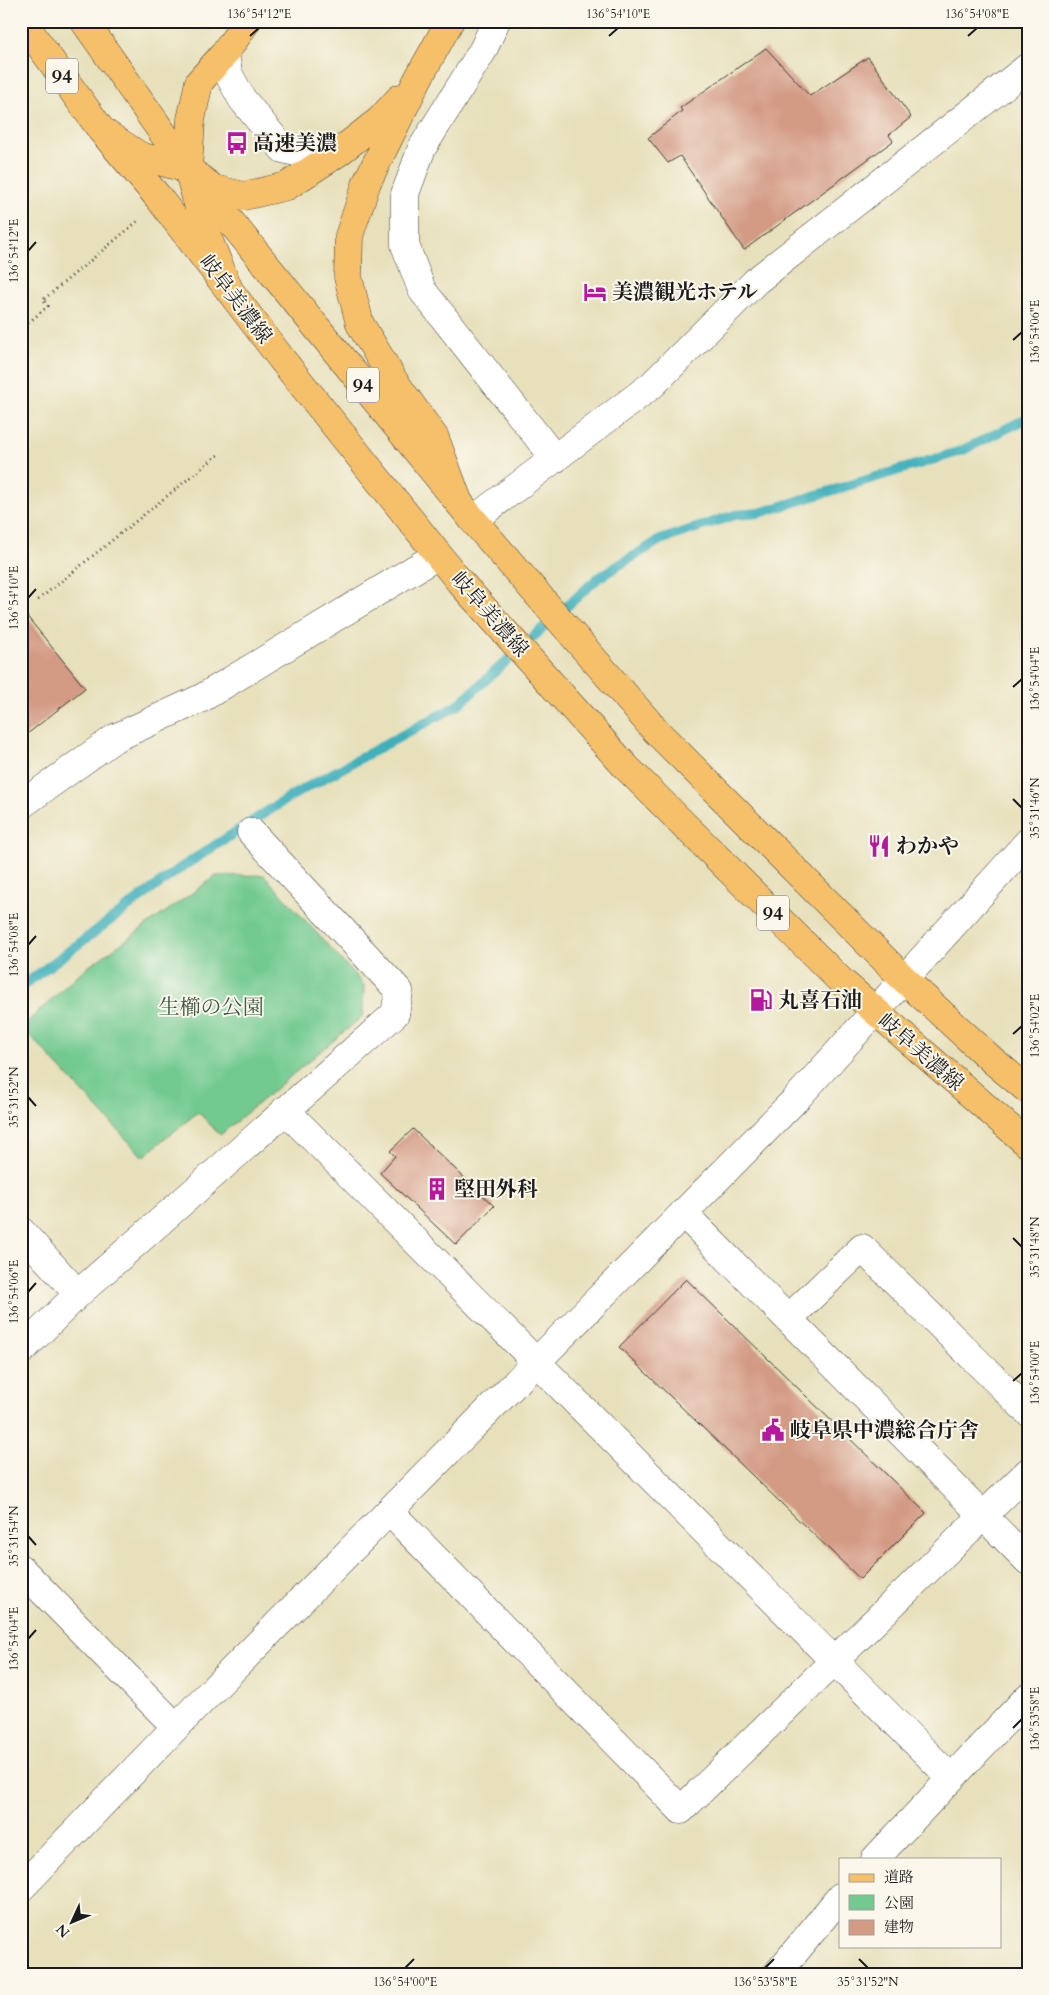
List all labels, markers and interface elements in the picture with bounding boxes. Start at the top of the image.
text: 136°54'12"E [227,6,291,22]
text: 136°54'10"E [586,6,650,22]
text: 136°54'08"E [945,6,1009,22]
road number: 94 [46,58,78,94]
place label: 高速美濃 [253,129,337,158]
bus stop icon: 高速美濃 [224,130,250,156]
text: 136°54'12"E [6,219,22,283]
street label: 岐阜美濃線 [192,249,279,350]
place label: 美濃観光ホテル [612,278,758,307]
hotel icon: 美濃観光ホテル [582,279,608,305]
text: 136°54'06"E [1027,300,1043,364]
road number: 94 [347,368,379,402]
street label: 岐阜美濃線 [444,565,535,663]
text: 136°54'10"E [6,566,22,630]
text: 136°54'04"E [1027,647,1043,711]
text: 35°31'46"N [1027,777,1043,838]
place label: わかや [896,832,959,861]
restaurant icon: わかや [866,833,892,859]
road number: 94 [757,896,789,930]
text: 136°54'08"E [6,913,22,977]
place label: 丸喜石油 [778,986,862,1015]
fuel station icon: 丸喜石油 [748,987,774,1013]
park label: 生櫛の公園 [159,993,264,1022]
text: 136°54'02"E [1027,994,1043,1058]
street label: 岐阜美濃線 [872,1007,970,1098]
text: 35°31'52"N [6,1066,22,1127]
place label: 堅田外科 [454,1175,538,1204]
building icon: 堅田外科 [424,1176,450,1202]
text: 35°31'48"N [1027,1216,1043,1277]
text: 136°54'06"E [6,1260,22,1324]
text: 136°54'00"E [1027,1341,1043,1405]
place label: 岐阜県中濃総合庁舎 [790,1416,979,1445]
public building icon: 岐阜県中濃総合庁舎 [760,1417,786,1443]
text: 35°31'54"N [6,1505,22,1566]
text: 136°54'04"E [6,1607,22,1671]
text: 136°53'58"E [1027,1687,1043,1751]
legend [839,1858,1002,1948]
text: 道路 [884,1867,914,1887]
text: 公園 [884,1893,914,1913]
north arrow [48,1898,98,1948]
text: 建物 [884,1917,914,1937]
text: N [52,1920,74,1942]
text: 136°54'00"E [373,1974,437,1990]
text: 136°53'58"E [733,1974,797,1990]
text: 35°31'52"N [838,1974,899,1990]

